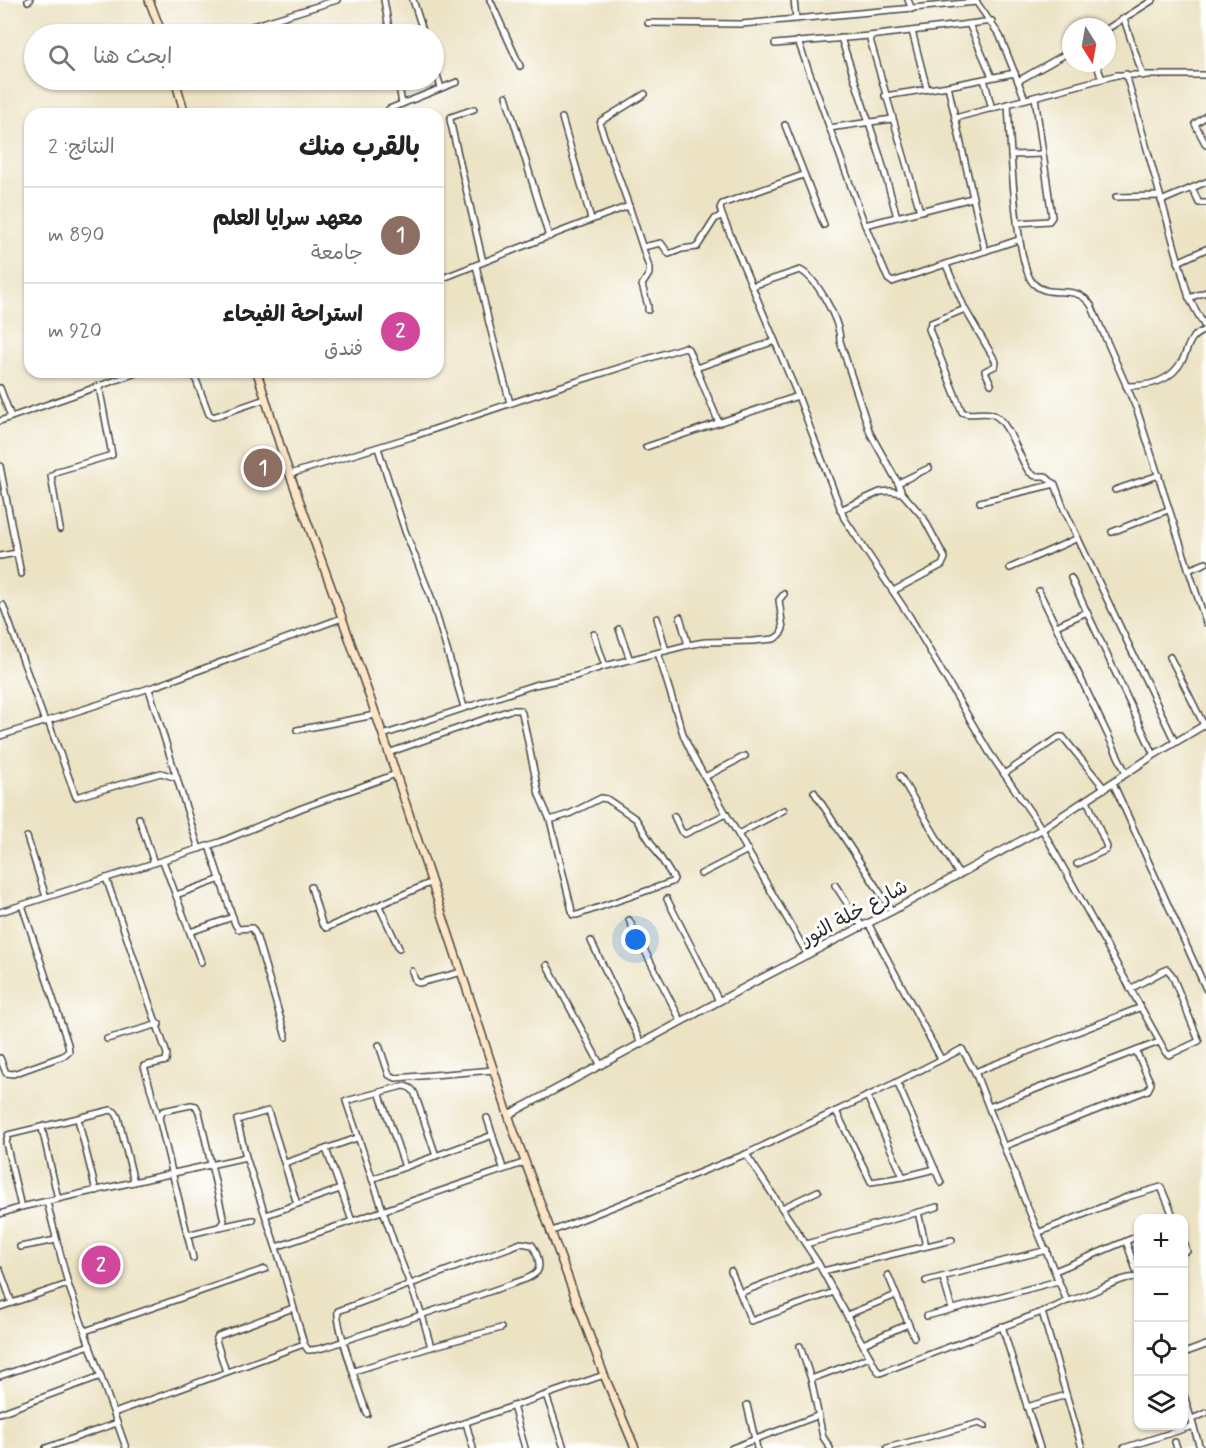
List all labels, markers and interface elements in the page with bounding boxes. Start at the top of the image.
north arrow [1062,18,1116,72]
search box [24,24,444,90]
icon: search [45,41,78,74]
text: ابحث هنا [93,43,173,71]
text: بالقرب منك [299,131,420,165]
text: النتائج: 2 [48,134,115,161]
text: معهد سرايا العلم [213,205,363,233]
text: 890 m [48,222,105,249]
text: 1 [396,222,405,249]
text: جامعة [311,240,363,267]
text: استراحة الفيحاء [223,301,363,329]
text: 920 m [48,318,102,345]
text: 2 [396,318,405,345]
text: فندق [324,336,363,363]
pin: 1 [244,446,282,490]
street label: شارع خلة النور [795,874,913,954]
your location [621,925,650,954]
map controls [1134,1214,1188,1430]
button: + [1134,1214,1188,1268]
pin: 2 [82,1242,120,1288]
button: − [1134,1268,1188,1322]
button: locate [1134,1322,1188,1376]
button: layers [1134,1376,1188,1430]

